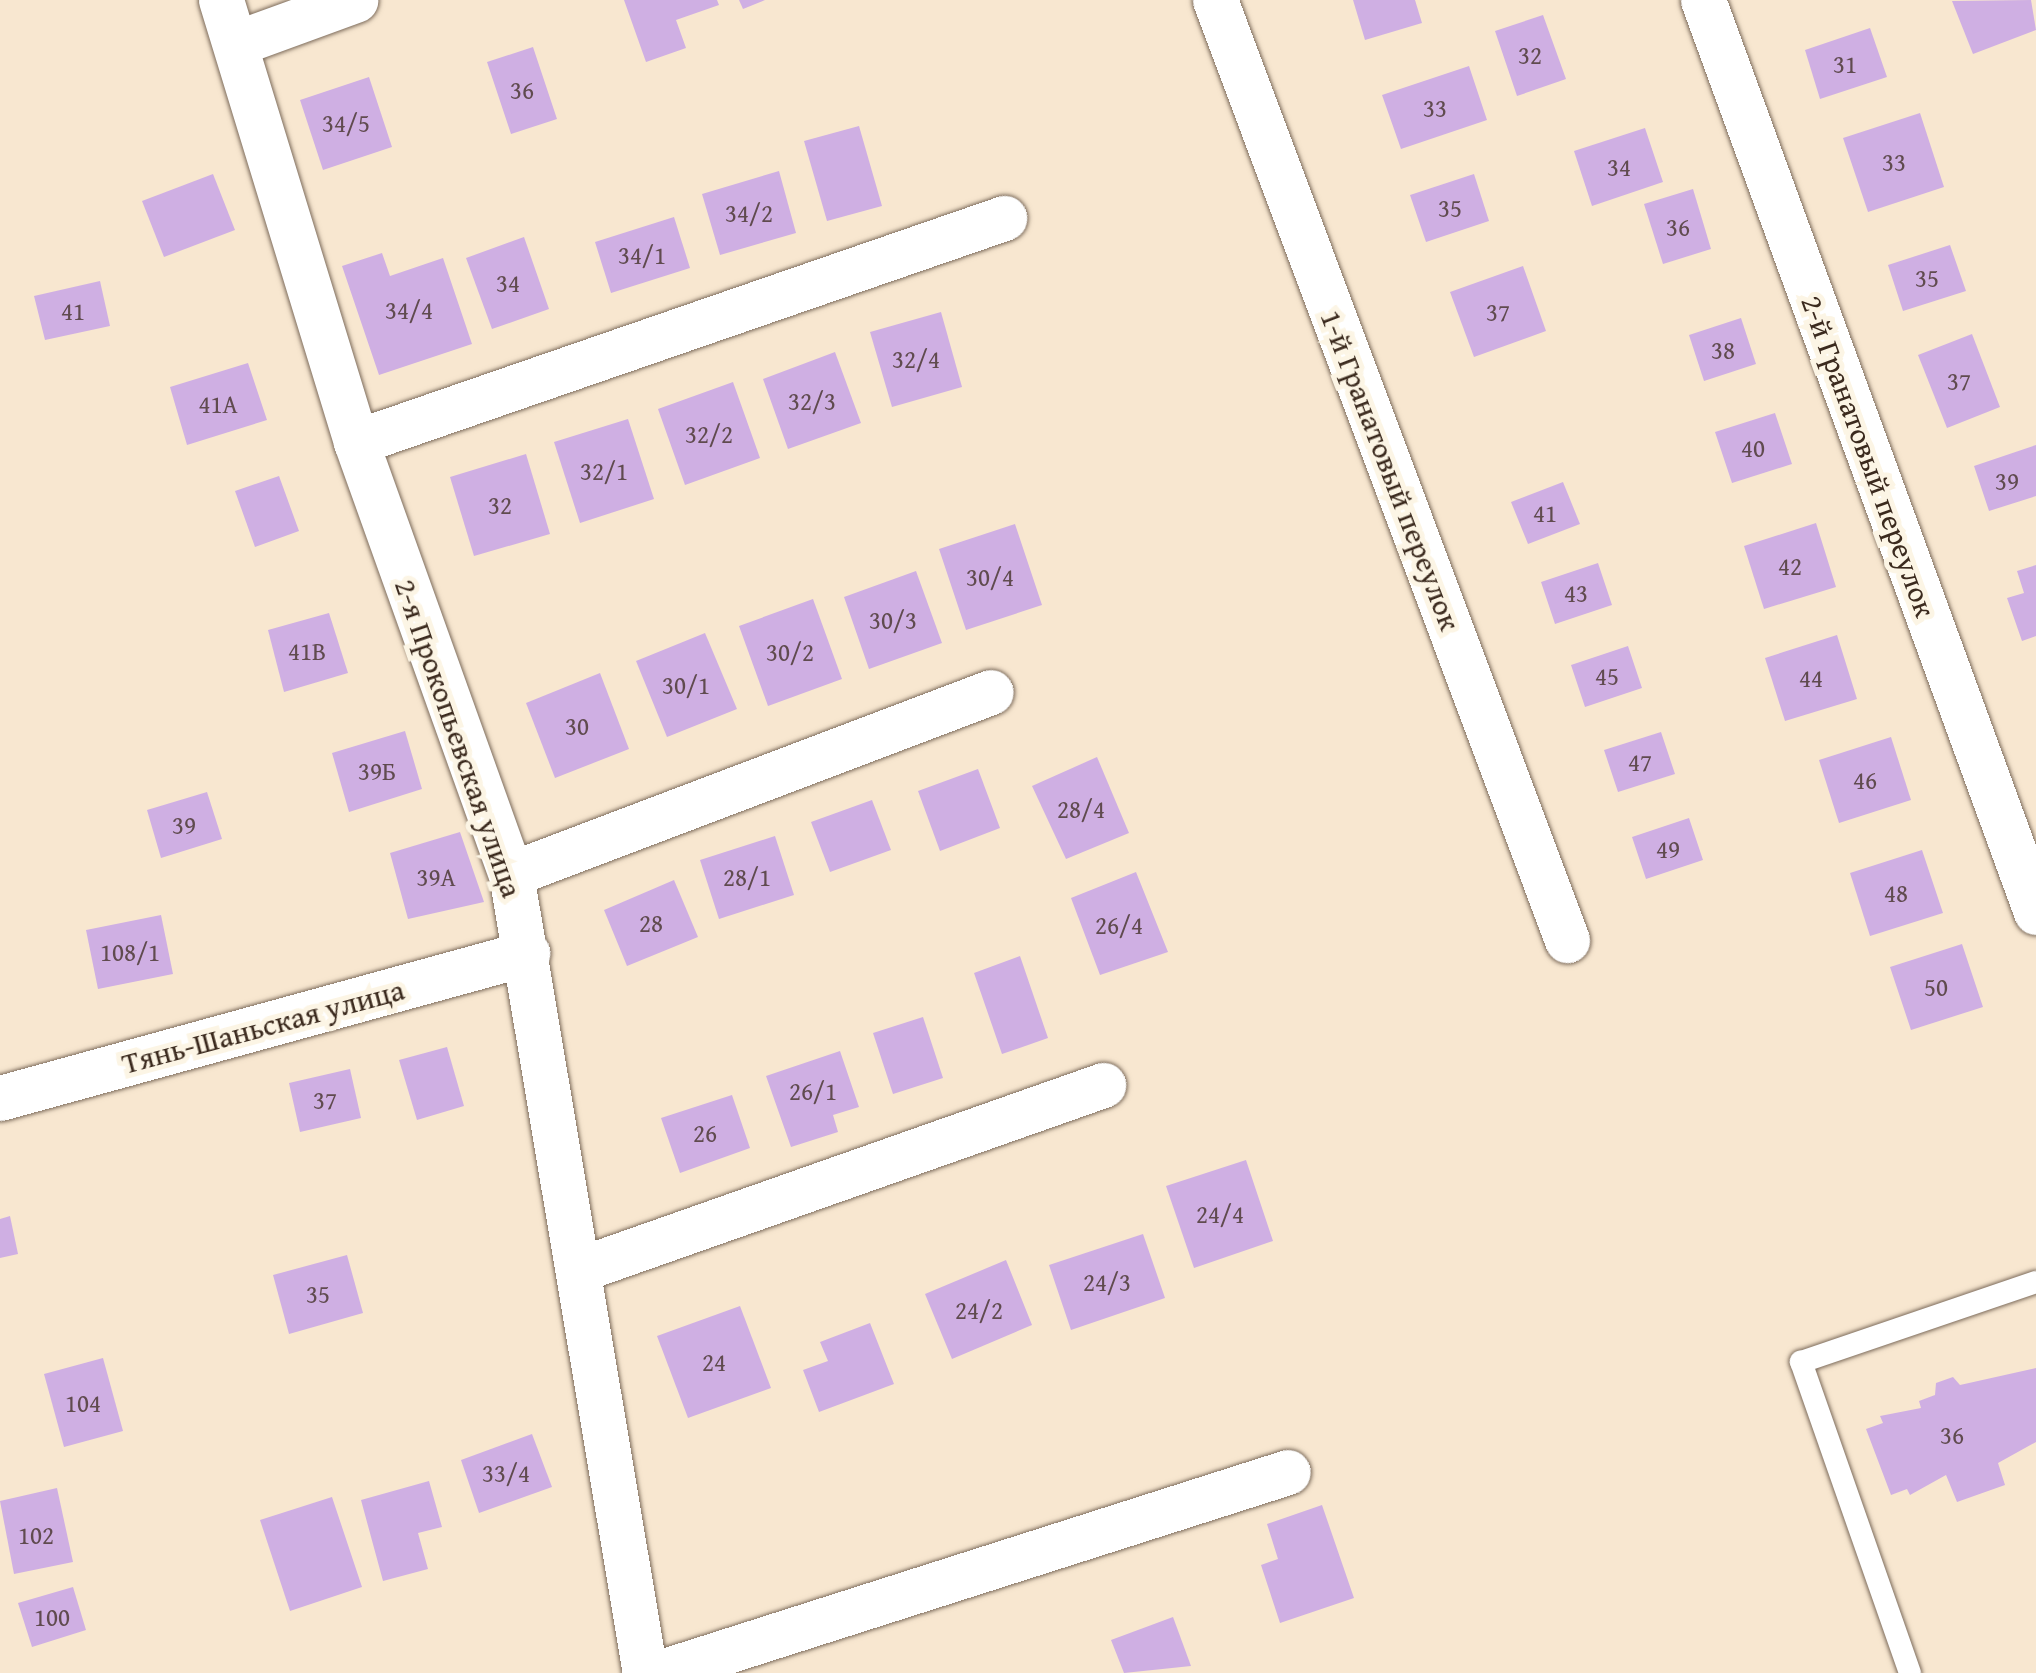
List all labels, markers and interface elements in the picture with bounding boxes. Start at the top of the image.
house number: 32 [1518,40,1542,70]
house number: 31 [1833,49,1857,79]
house number: 36 [510,75,534,105]
house number: 33 [1423,93,1447,123]
house number: 34/5 [322,108,370,138]
house number: 33 [1882,147,1906,177]
house number: 34 [1607,152,1631,182]
house number: 35 [1438,193,1462,223]
house number: 34/2 [725,198,773,228]
house number: 36 [1666,212,1690,242]
house number: 34/1 [618,240,666,270]
house number: 35 [1915,263,1939,293]
house number: 34 [496,268,520,298]
street label: 2-й Гранатовый переулок [1794,290,1944,622]
house number: 34/4 [385,295,433,325]
house number: 41 [61,296,85,326]
house number: 37 [1486,297,1510,327]
street label: 1-й Гранатовый переулок [1313,305,1469,635]
house number: 38 [1711,335,1735,365]
house number: 32/4 [892,344,940,374]
house number: 37 [1947,366,1971,396]
house number: 32/3 [788,386,836,416]
house number: 41А [198,389,238,419]
house number: 32/2 [685,419,733,449]
house number: 40 [1741,433,1765,463]
house number: 32/1 [580,456,628,486]
house number: 39 [1995,466,2019,496]
house number: 32 [488,490,512,520]
house number: 41 [1533,498,1557,528]
house number: 42 [1778,551,1802,581]
house number: 30/4 [966,562,1014,592]
street label: 2-я Прокопьевская улица [388,574,530,902]
house number: 43 [1564,578,1588,608]
house number: 30/3 [869,605,917,635]
house number: 41В [288,636,326,666]
house number: 30/2 [766,637,814,667]
house number: 45 [1595,661,1619,691]
house number: 44 [1799,663,1823,693]
house number: 30/1 [662,670,710,700]
house number: 30 [565,711,589,741]
house number: 47 [1628,747,1652,777]
house number: 39Б [358,756,396,786]
house number: 46 [1853,765,1877,795]
house number: 28/4 [1057,794,1105,824]
house number: 39 [172,810,196,840]
house number: 49 [1656,834,1680,864]
house number: 39А [416,862,456,892]
house number: 28/1 [723,862,771,892]
house number: 48 [1884,878,1908,908]
house number: 28 [639,908,663,938]
house number: 26/4 [1095,910,1143,940]
house number: 108/1 [100,937,160,967]
street label: Тянь-Шаньская улица [118,971,408,1081]
house number: 50 [1924,972,1948,1002]
house number: 26/1 [789,1076,837,1106]
house number: 37 [313,1085,337,1115]
house number: 26 [693,1118,717,1148]
house number: 24/4 [1196,1199,1244,1229]
house number: 24/3 [1083,1267,1131,1297]
house number: 35 [306,1279,330,1309]
house number: 24/2 [955,1295,1003,1325]
house number: 24 [702,1347,726,1377]
house number: 104 [65,1388,101,1418]
house number: 36 [1940,1420,1964,1450]
house number: 33/4 [482,1458,530,1488]
house number: 102 [18,1520,54,1550]
house number: 100 [34,1602,70,1632]

